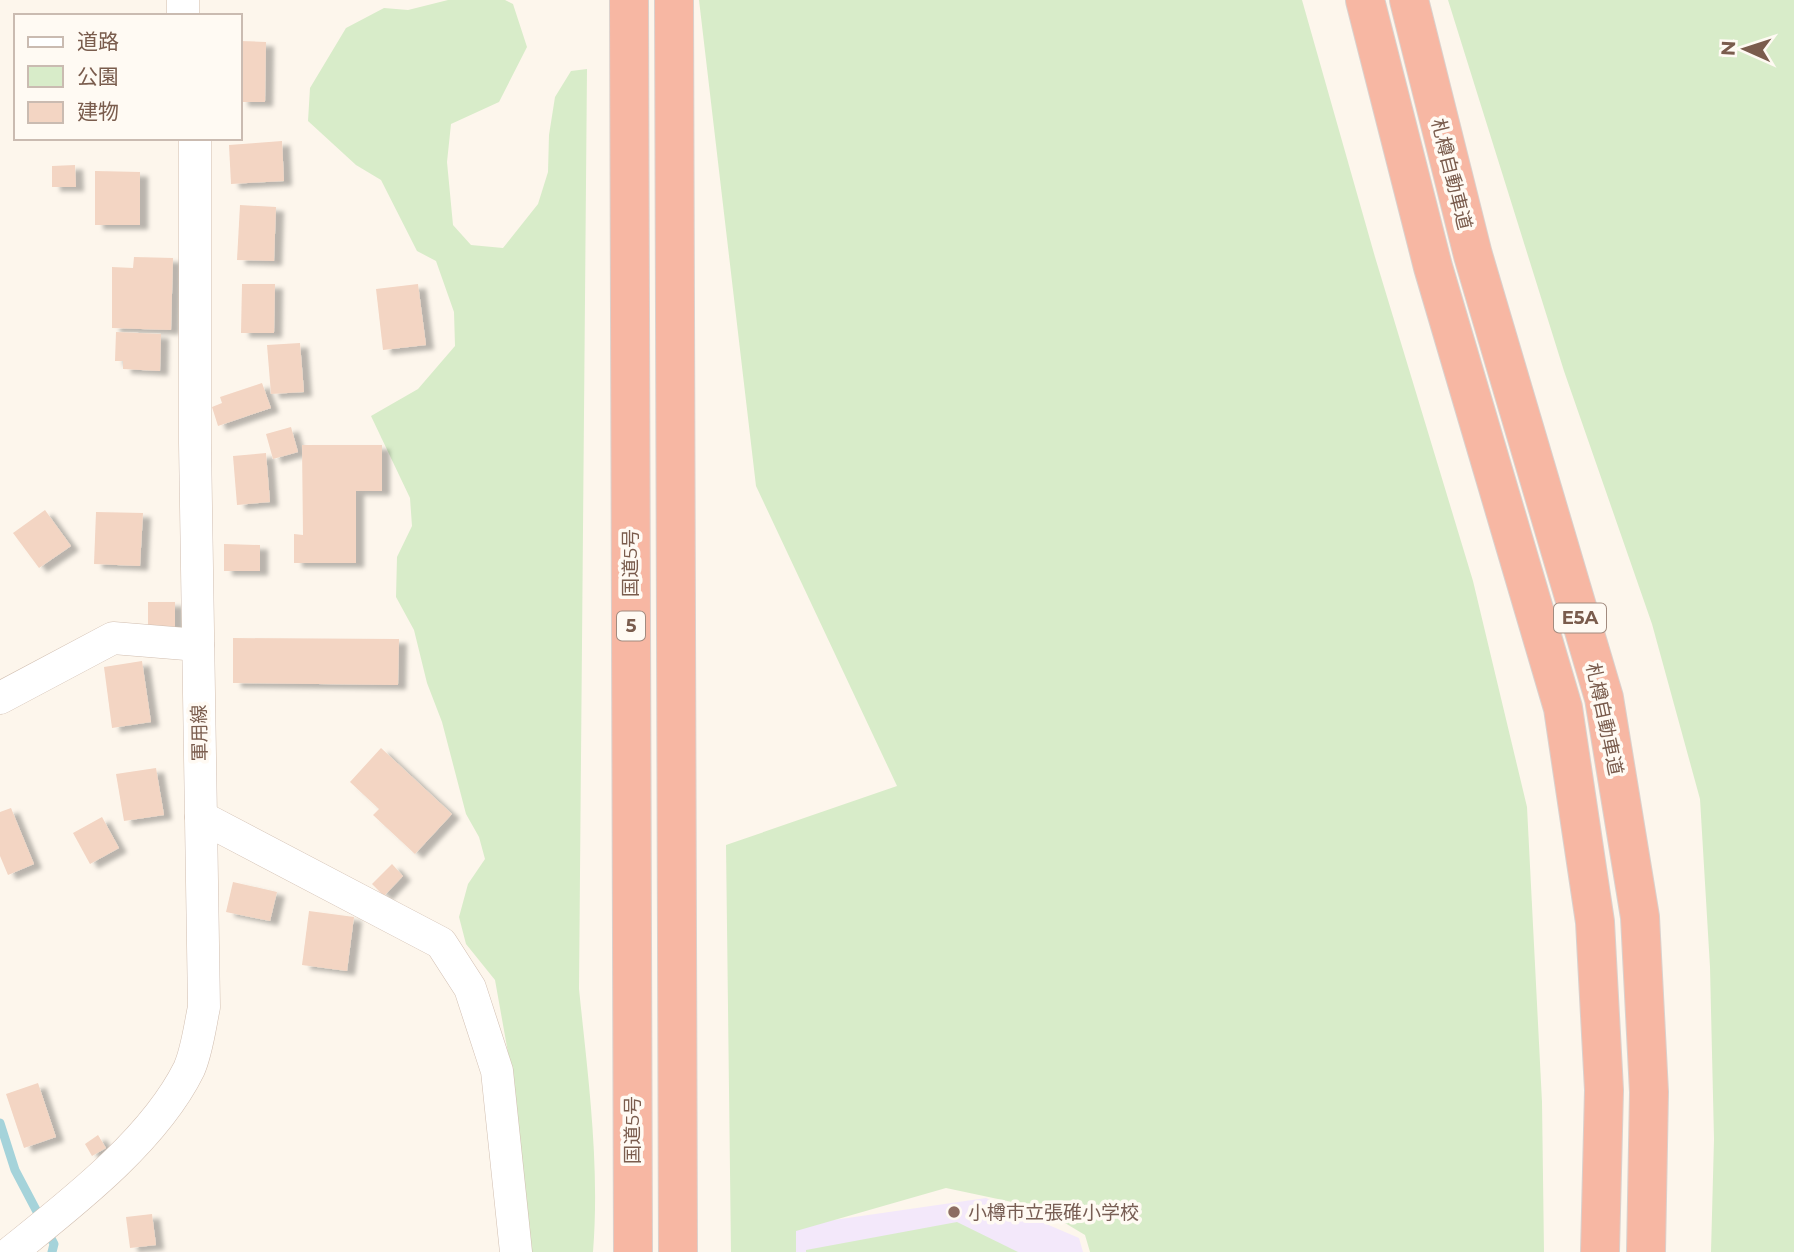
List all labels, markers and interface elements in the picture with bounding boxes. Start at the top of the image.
legend [14,14,242,140]
north arrow [1710,14,1780,84]
text: 道路 [77,29,119,54]
text: N [1717,40,1740,56]
text: 公園 [77,64,119,89]
text: 建物 [77,99,119,124]
street label: 札樽自動車道 [1427,116,1476,232]
street label: 国道5号 [619,529,642,597]
road number: E5A [1554,604,1606,632]
road number: 5 [617,612,645,640]
street label: 札樽自動車道 [1581,661,1628,777]
street label: 軍用線 [188,704,211,762]
street label: 国道5号 [621,1096,644,1164]
place label: 小樽市立張碓小学校 [968,1201,1139,1224]
marker: 小樽市立張碓小学校 [946,1204,962,1220]

